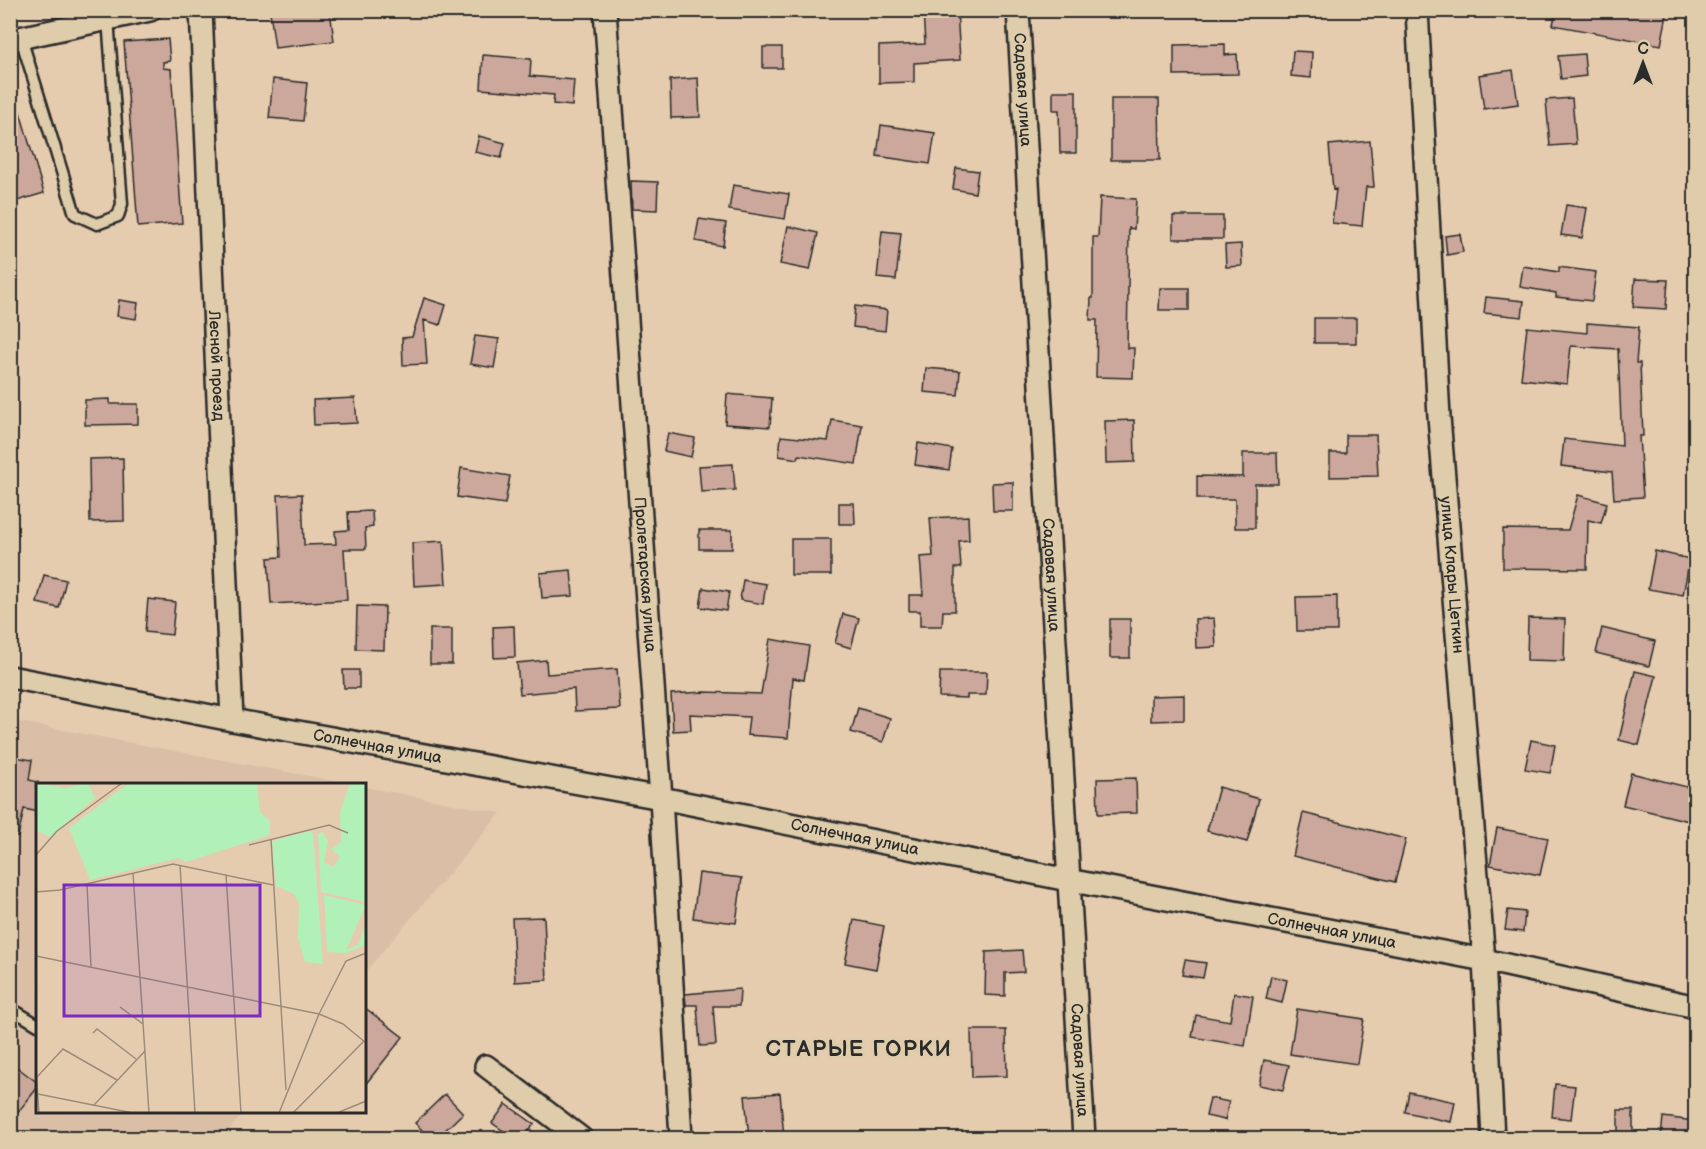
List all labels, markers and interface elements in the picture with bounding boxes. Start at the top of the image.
street label: Садовая улица [1010,33,1036,148]
north arrow [1613,33,1673,93]
text: С [1637,40,1649,59]
street label: Лесной проезд [205,309,228,422]
street label: Пролетарская улица [630,496,660,654]
street label: улица Клары Цеткин [1436,496,1468,654]
street label: Садовая улица [1038,518,1064,633]
street label: Солнечная улица [312,725,444,768]
inset map [36,783,366,1113]
street label: Солнечная улица [789,815,921,859]
street label: Солнечная улица [1266,909,1398,952]
street label: Садовая улица [1067,1003,1092,1118]
district label: СТАРЫЕ ГОРКИ [765,1036,953,1063]

